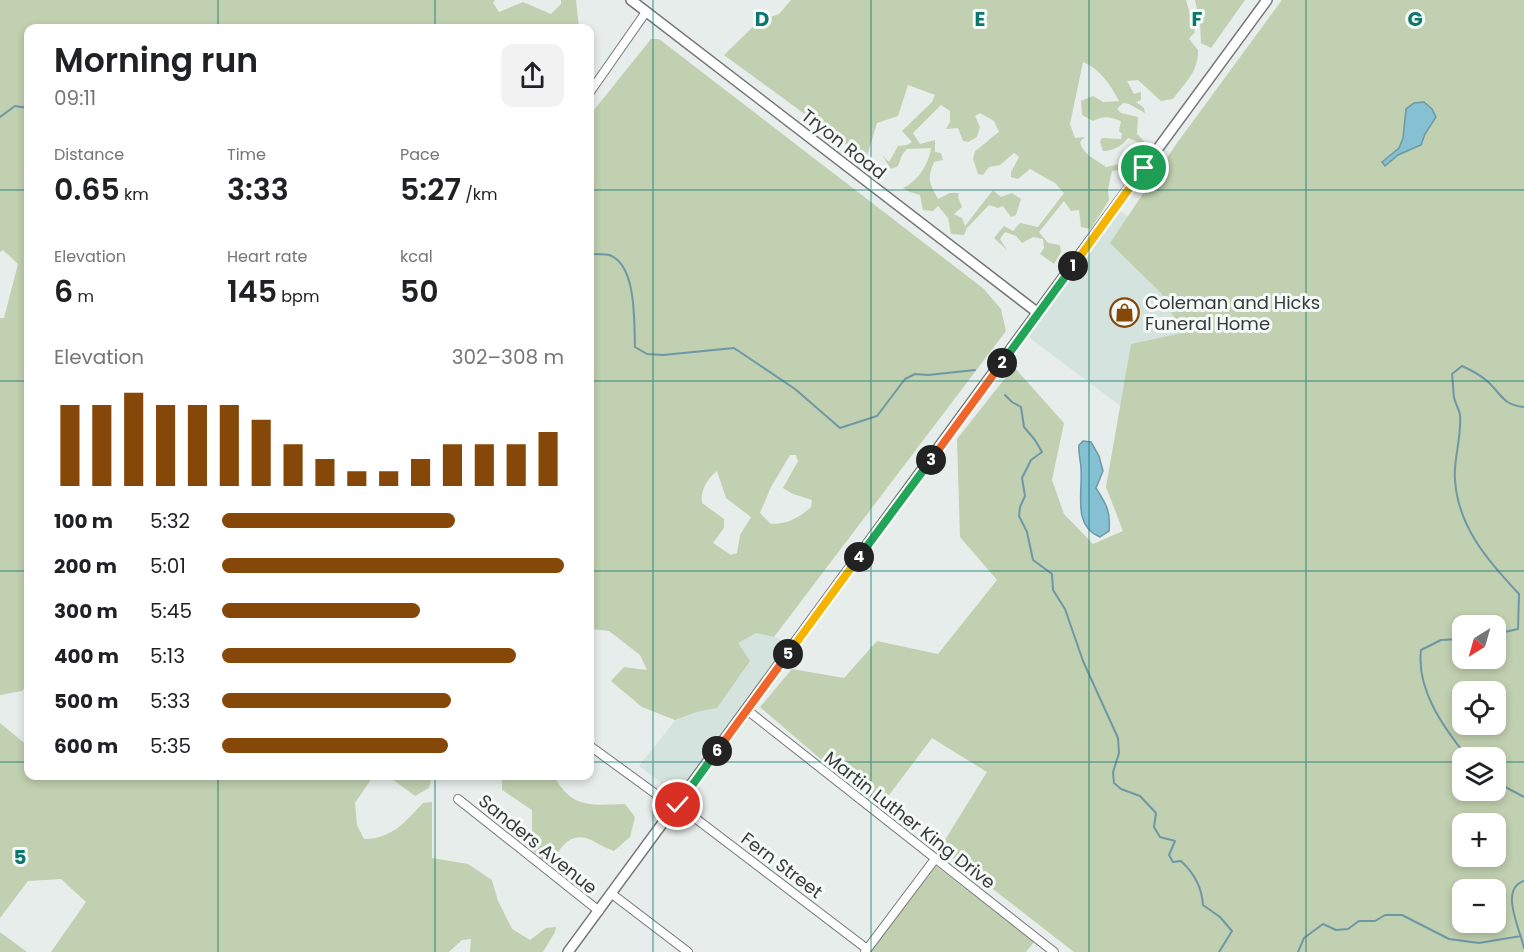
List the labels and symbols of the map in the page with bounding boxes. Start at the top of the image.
text: D [755,5,769,33]
text: E [975,5,985,33]
text: F [1192,5,1203,33]
text: G [1407,5,1423,33]
street label: Tryon Road [796,103,892,185]
pin [1118,142,1169,193]
pin: 1 [1058,251,1088,281]
place label: Coleman and Hicks Funeral Home [1145,290,1320,336]
shop icon: Coleman and Hicks Funeral Home [1108,296,1140,328]
pin: 2 [987,348,1017,378]
pin: 3 [916,445,946,475]
pin: 4 [844,542,874,572]
north arrow [1452,615,1506,669]
pin: 5 [773,639,803,669]
pin: 6 [702,736,732,766]
street label: Martin Luther King Drive [819,745,1001,895]
pin [652,779,703,830]
street label: Sanders Avenue [473,788,603,900]
street label: Fern Street [736,826,828,904]
text: 5 [14,843,27,871]

